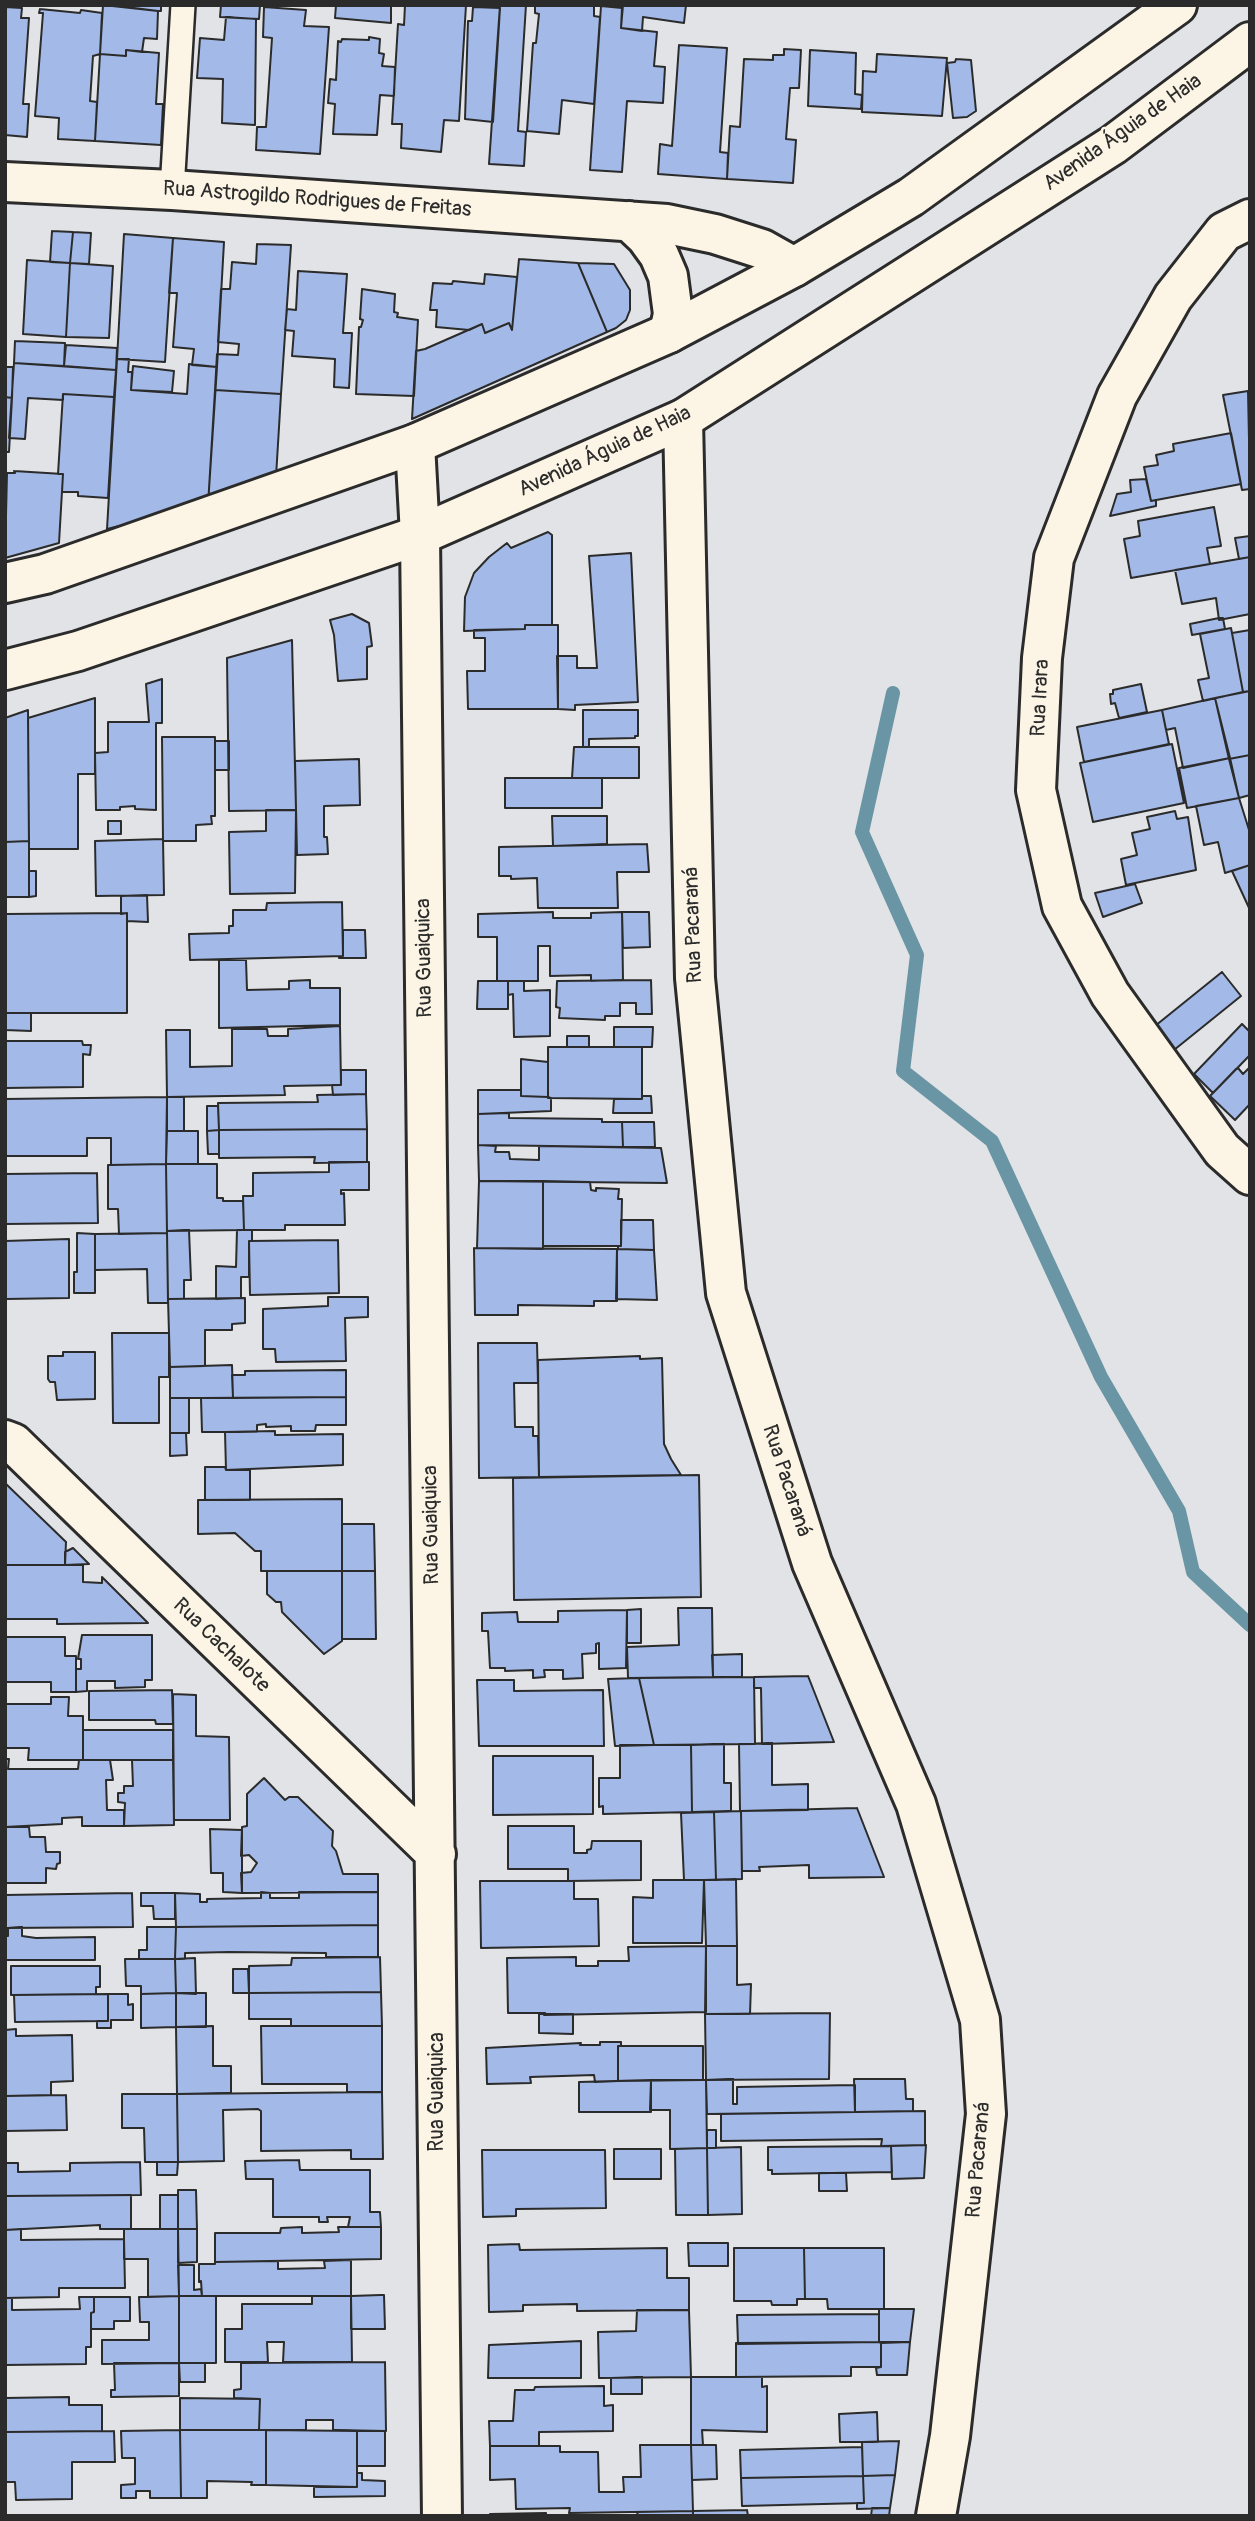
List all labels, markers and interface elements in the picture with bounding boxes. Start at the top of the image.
street label: Avenida Águia de Haia [1039,69,1207,197]
street label: Rua Astrogildo Rodrigues de Freitas [162,177,472,223]
street label: Avenida Águia de Haia [515,401,695,503]
street label: Rua Irara [1026,659,1056,737]
street label: Rua Pacaraná [679,866,709,984]
street label: Rua Guaiquica [411,898,439,1018]
street label: Rua Pacaraná [756,1422,816,1540]
street label: Rua Guaiquica [418,1465,446,1585]
street label: Rua Cachalote [167,1593,275,1699]
street label: Rua Guaiquica [425,2032,451,2152]
street label: Rua Pacaraná [961,2101,997,2219]

